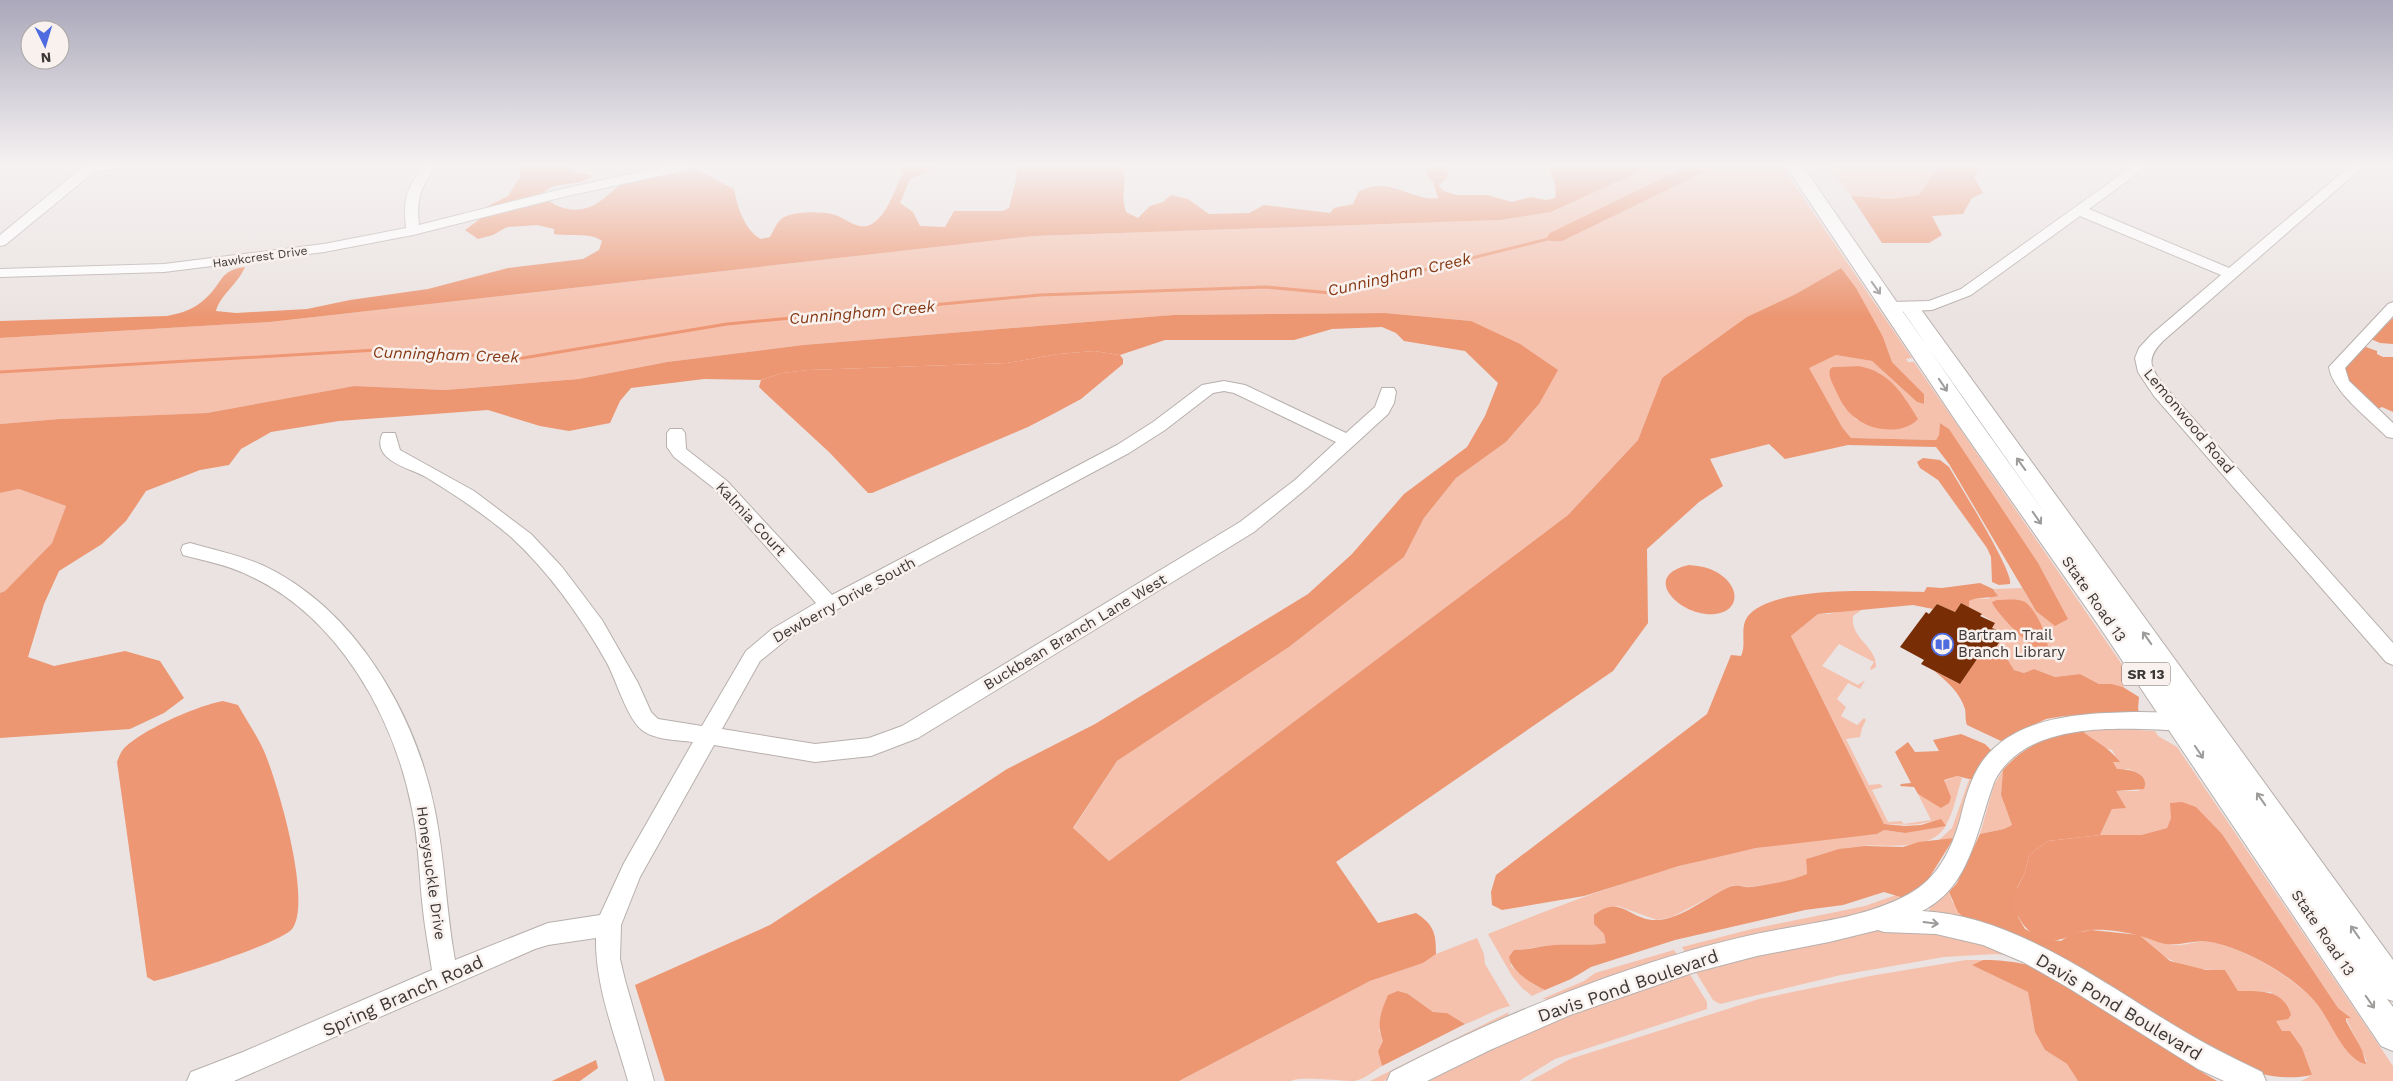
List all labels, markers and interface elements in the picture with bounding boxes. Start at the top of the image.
north arrow [20,20,70,70]
text: N [40,50,52,66]
street label: Hawkcrest Drive [212,243,308,271]
water label: Cunningham Creek [1326,248,1474,300]
one-way arrow [1871,281,1881,295]
water label: Cunningham Creek [788,297,937,328]
water label: Cunningham Creek [372,342,521,367]
street label: Lemonwood Road [2140,365,2238,477]
one-way arrow [1938,378,1948,392]
one-way arrow [2016,457,2026,471]
street label: Kalmia Court [712,478,790,560]
one-way arrow [2032,511,2042,525]
street label: Dewberry Drive South [769,553,919,647]
street label: State Road 13 [2058,553,2130,645]
street label: Buckbean Branch Lane West [980,570,1170,694]
place label: Bartram Trail Branch Library [1958,626,2065,661]
one-way arrow [2142,631,2152,645]
library icon: Bartram Trail Branch Library [1930,632,1954,656]
road number: SR 13 [2122,662,2170,686]
one-way arrow [2194,745,2204,759]
one-way arrow [2256,793,2266,807]
street label: Honeysuckle Drive [413,805,449,941]
street label: State Road 13 [2288,886,2358,980]
one-way arrow [1923,918,1939,928]
one-way arrow [2350,925,2360,939]
street label: Davis Pond Boulevard [1535,945,1721,1026]
street label: Davis Pond Boulevard [2033,949,2206,1064]
street label: Spring Branch Road [319,951,486,1040]
one-way arrow [2365,995,2375,1009]

